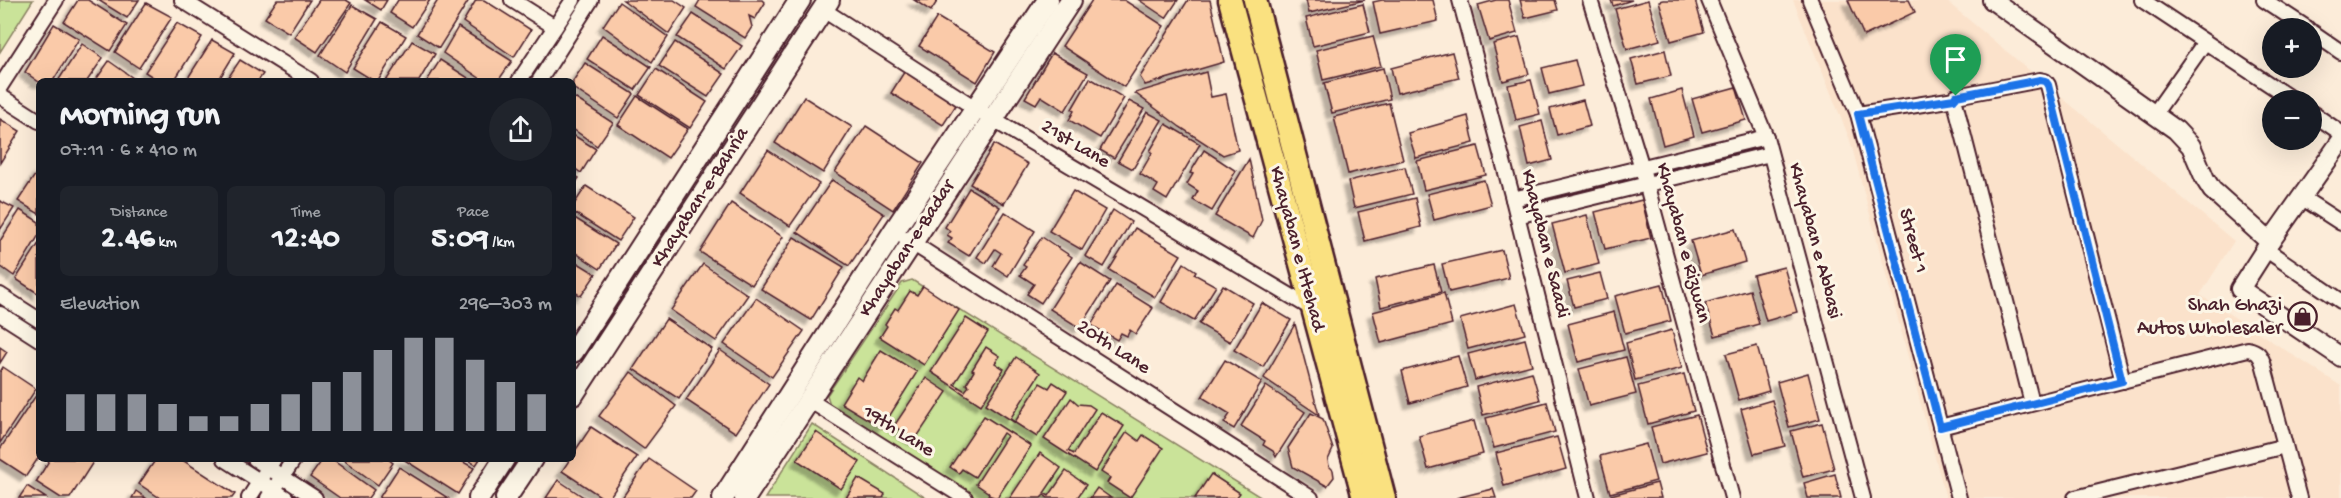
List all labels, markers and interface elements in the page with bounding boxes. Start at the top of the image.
map controls [2262,18,2322,150]
button: + [2262,18,2322,78]
pin [1930,34,1981,96]
icon: arrive [1939,43,1972,76]
button: − [2262,90,2322,150]
text: Morning run [60,98,220,136]
button: share [489,98,552,161]
street label: 21st Lane [1036,115,1114,175]
street label: Khayaban-e-Bahria [647,123,755,272]
text: 07:11 · 6 × 410 m [60,140,197,163]
street label: Khayaban e Rizwan [1650,161,1715,326]
street label: Khayaban e Abbasi [1782,161,1846,321]
street label: Khayaban e Ittehad [1263,164,1330,336]
street label: Khayaban e Saadi [1514,167,1574,321]
street label: Khayaban-e-Badar [855,174,962,322]
text: Distance [111,204,167,223]
text: Time [291,204,321,223]
text: Pace [457,204,489,223]
street label: Street 1 [1892,206,1932,276]
text: 2.46 [101,223,155,258]
text: 12:40 [272,223,340,258]
text: 5:09 [431,223,489,258]
text: km [155,234,177,253]
text: /km [489,234,515,253]
text: Elevation [60,294,140,317]
text: 296–303 m [459,294,552,317]
place label: Shah Ghazi Autos Wholesaler [2137,295,2284,341]
shop icon: Shah Ghazi Autos Wholesaler [2287,301,2319,333]
street label: 20th Lane [1072,316,1155,381]
street label: 19th Lane [857,401,939,463]

